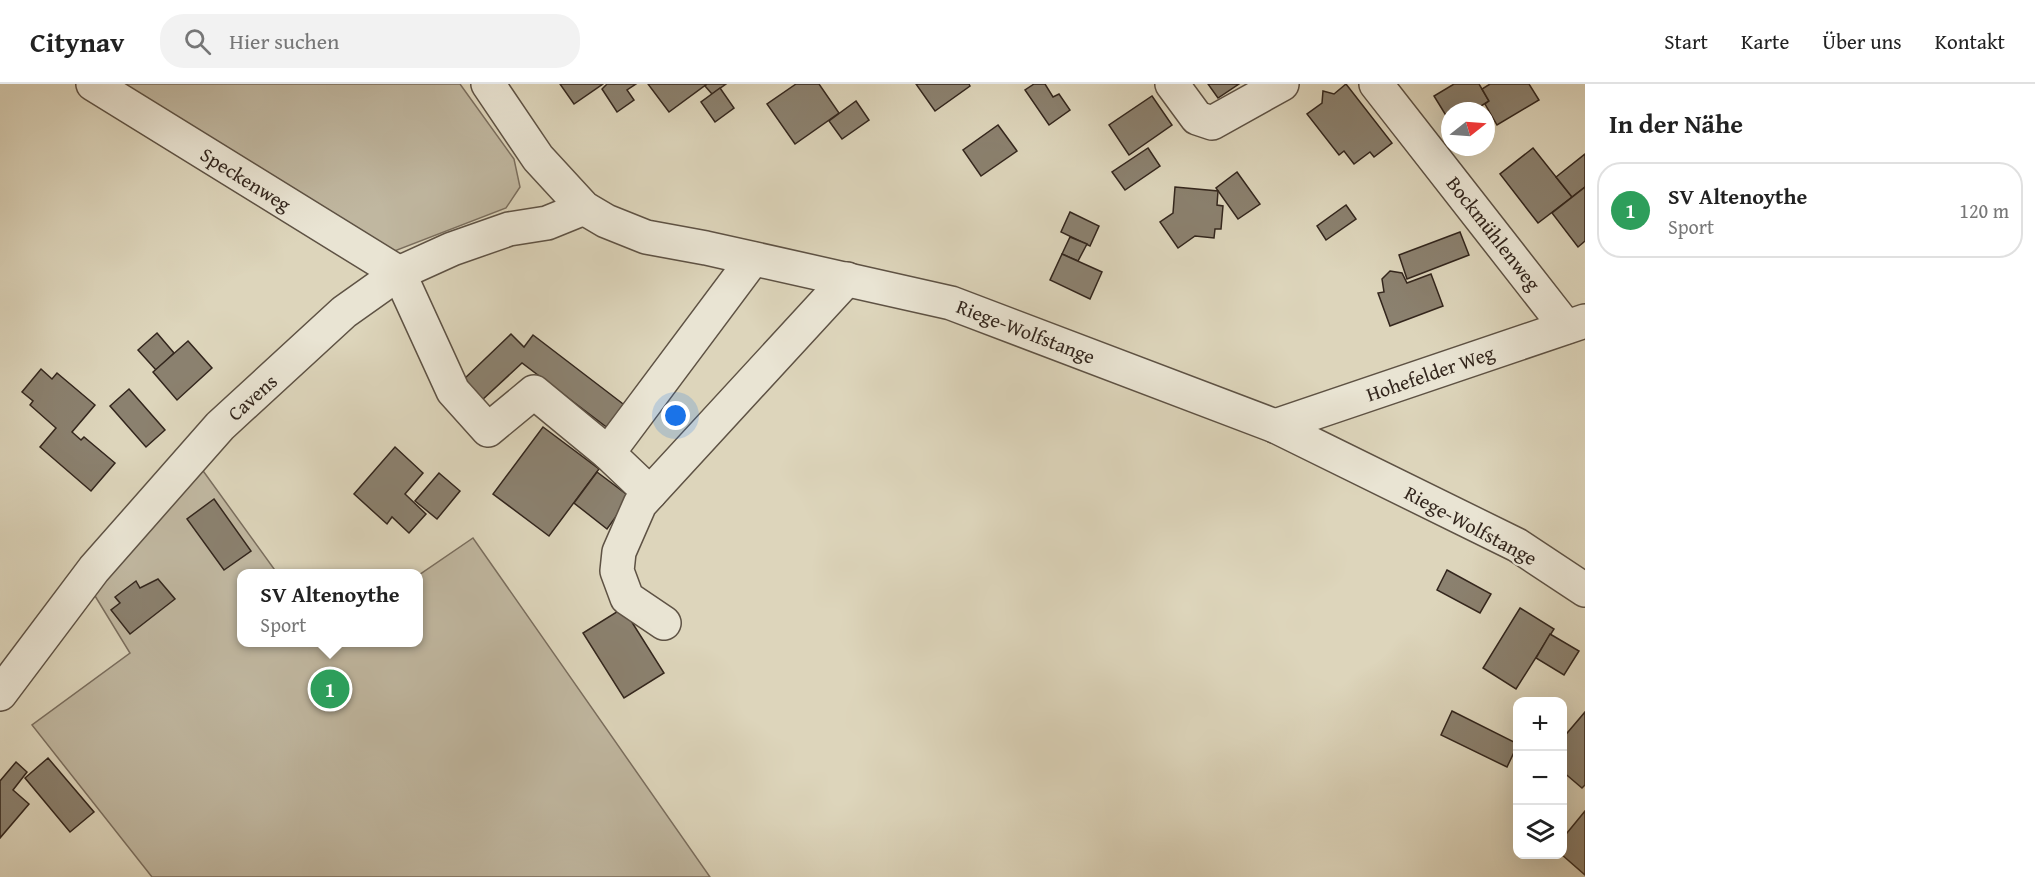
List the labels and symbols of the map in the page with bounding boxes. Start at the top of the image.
north arrow [1441,102,1495,156]
street label: Speckenweg [195,140,297,218]
street label: Bockmühlenweg [1440,170,1548,296]
street label: Riege-Wolfstange [953,291,1099,371]
street label: Hohefelder Weg [1362,338,1498,408]
street label: Cavens [221,367,283,427]
your location [661,401,690,430]
street label: Riege-Wolfstange [1400,478,1542,572]
pin: 1 [310,666,350,712]

